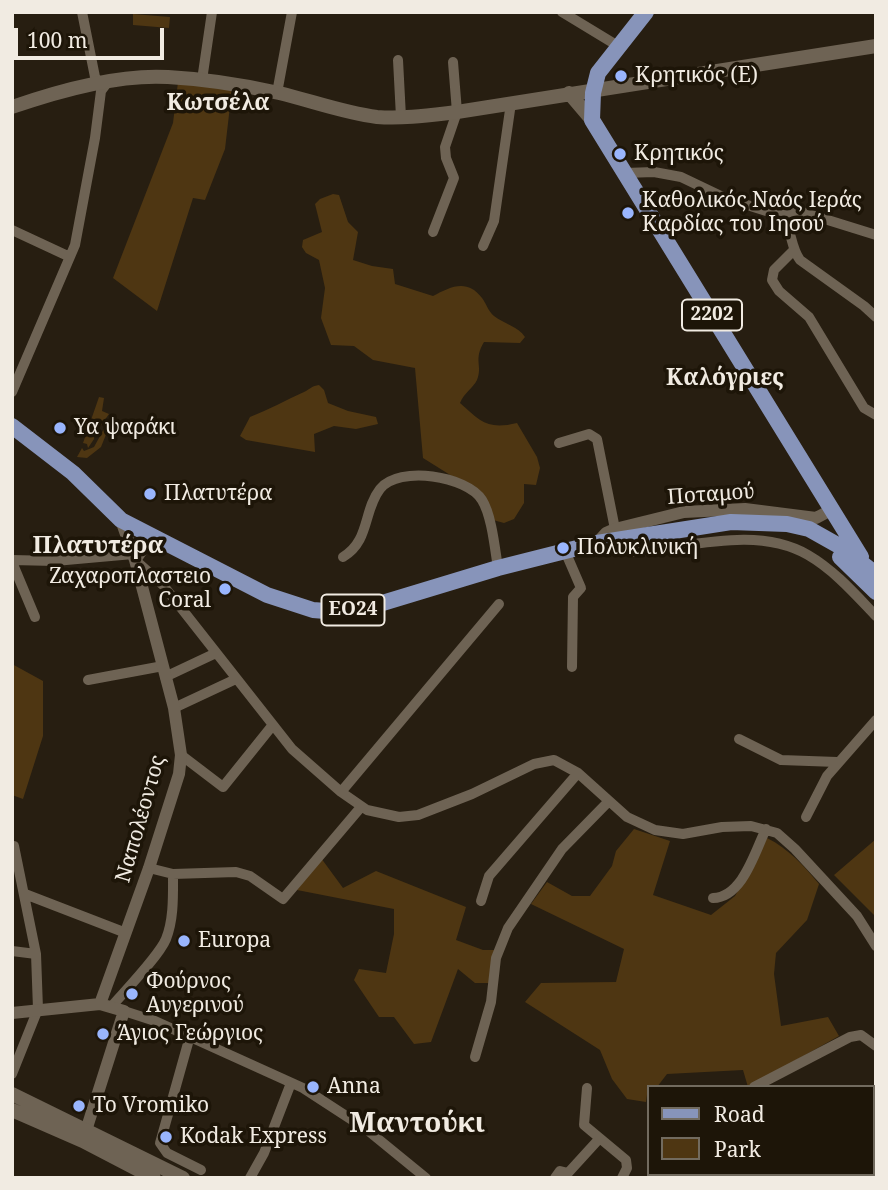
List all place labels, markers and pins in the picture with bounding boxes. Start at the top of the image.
place label: Κρητικός (E) [635,63,758,89]
marker: Κρητικός (E) [613,68,629,84]
place label: Κρητικός [634,141,724,167]
marker: Κρητικός [612,146,628,162]
place label: Καθολικός Ναός Ιεράς Καρδίας του Ιησού [642,188,862,238]
marker: Καθολικός Ναός Ιεράς Καρδίας του Ιησού [620,205,636,221]
place label: Υα ψαράκι [74,415,176,441]
marker: Υα ψαράκι [52,420,68,436]
place label: Πλατυτέρα [164,481,272,507]
marker: Πλατυτέρα [142,486,158,502]
place label: Πολυκλινική [577,535,698,561]
marker: Πολυκλινική [555,540,571,556]
place label: Ζαχαροπλαστειο Coral [49,564,211,614]
marker: Ζαχαροπλαστειο Coral [217,581,233,597]
place label: Europa [198,928,271,954]
marker: Europa [176,933,192,949]
place label: Φούρνος Αυγερινού [146,969,244,1019]
marker: Φούρνος Αυγερινού [124,986,140,1002]
place label: Άγιος Γεώργιος [117,1021,263,1047]
marker: Άγιος Γεώργιος [95,1026,111,1042]
place label: Anna [327,1074,381,1100]
marker: Anna [305,1079,321,1095]
place label: To Vromiko [93,1093,209,1119]
marker: To Vromiko [71,1098,87,1114]
place label: Kodak Express [180,1124,327,1150]
marker: Kodak Express [158,1129,174,1145]

